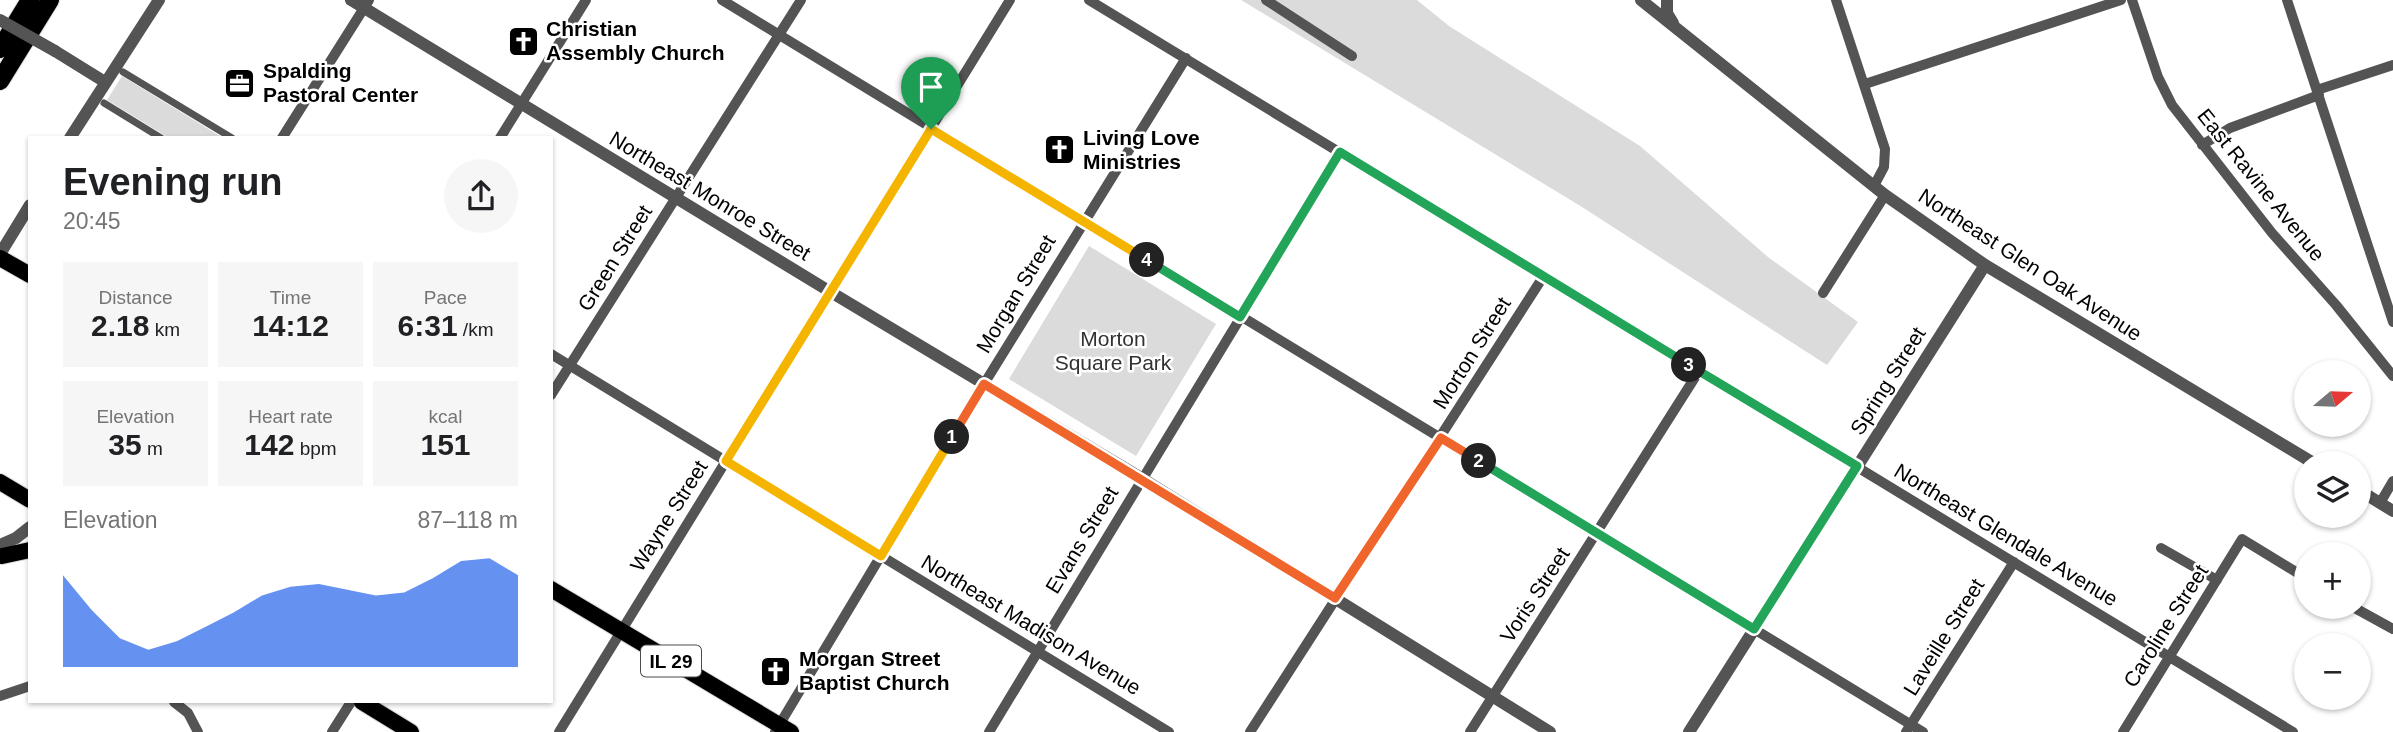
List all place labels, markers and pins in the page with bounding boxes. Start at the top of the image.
place label: Christian Assembly Church [546,17,725,64]
church icon: Christian Assembly Church [506,24,540,58]
pin [901,57,961,129]
place label: Spalding Pastoral Center [263,59,418,106]
office icon: Spalding Pastoral Center [223,66,257,100]
place label: Living Love Ministries [1083,126,1200,173]
church icon: Living Love Ministries [1043,133,1077,167]
pin: 4 [1130,243,1164,278]
pin: 3 [1672,348,1706,382]
pin: 1 [934,420,970,454]
pin: 2 [1462,444,1496,478]
place label: Morgan Street Baptist Church [799,647,950,694]
church icon: Morgan Street Baptist Church [759,654,793,688]

